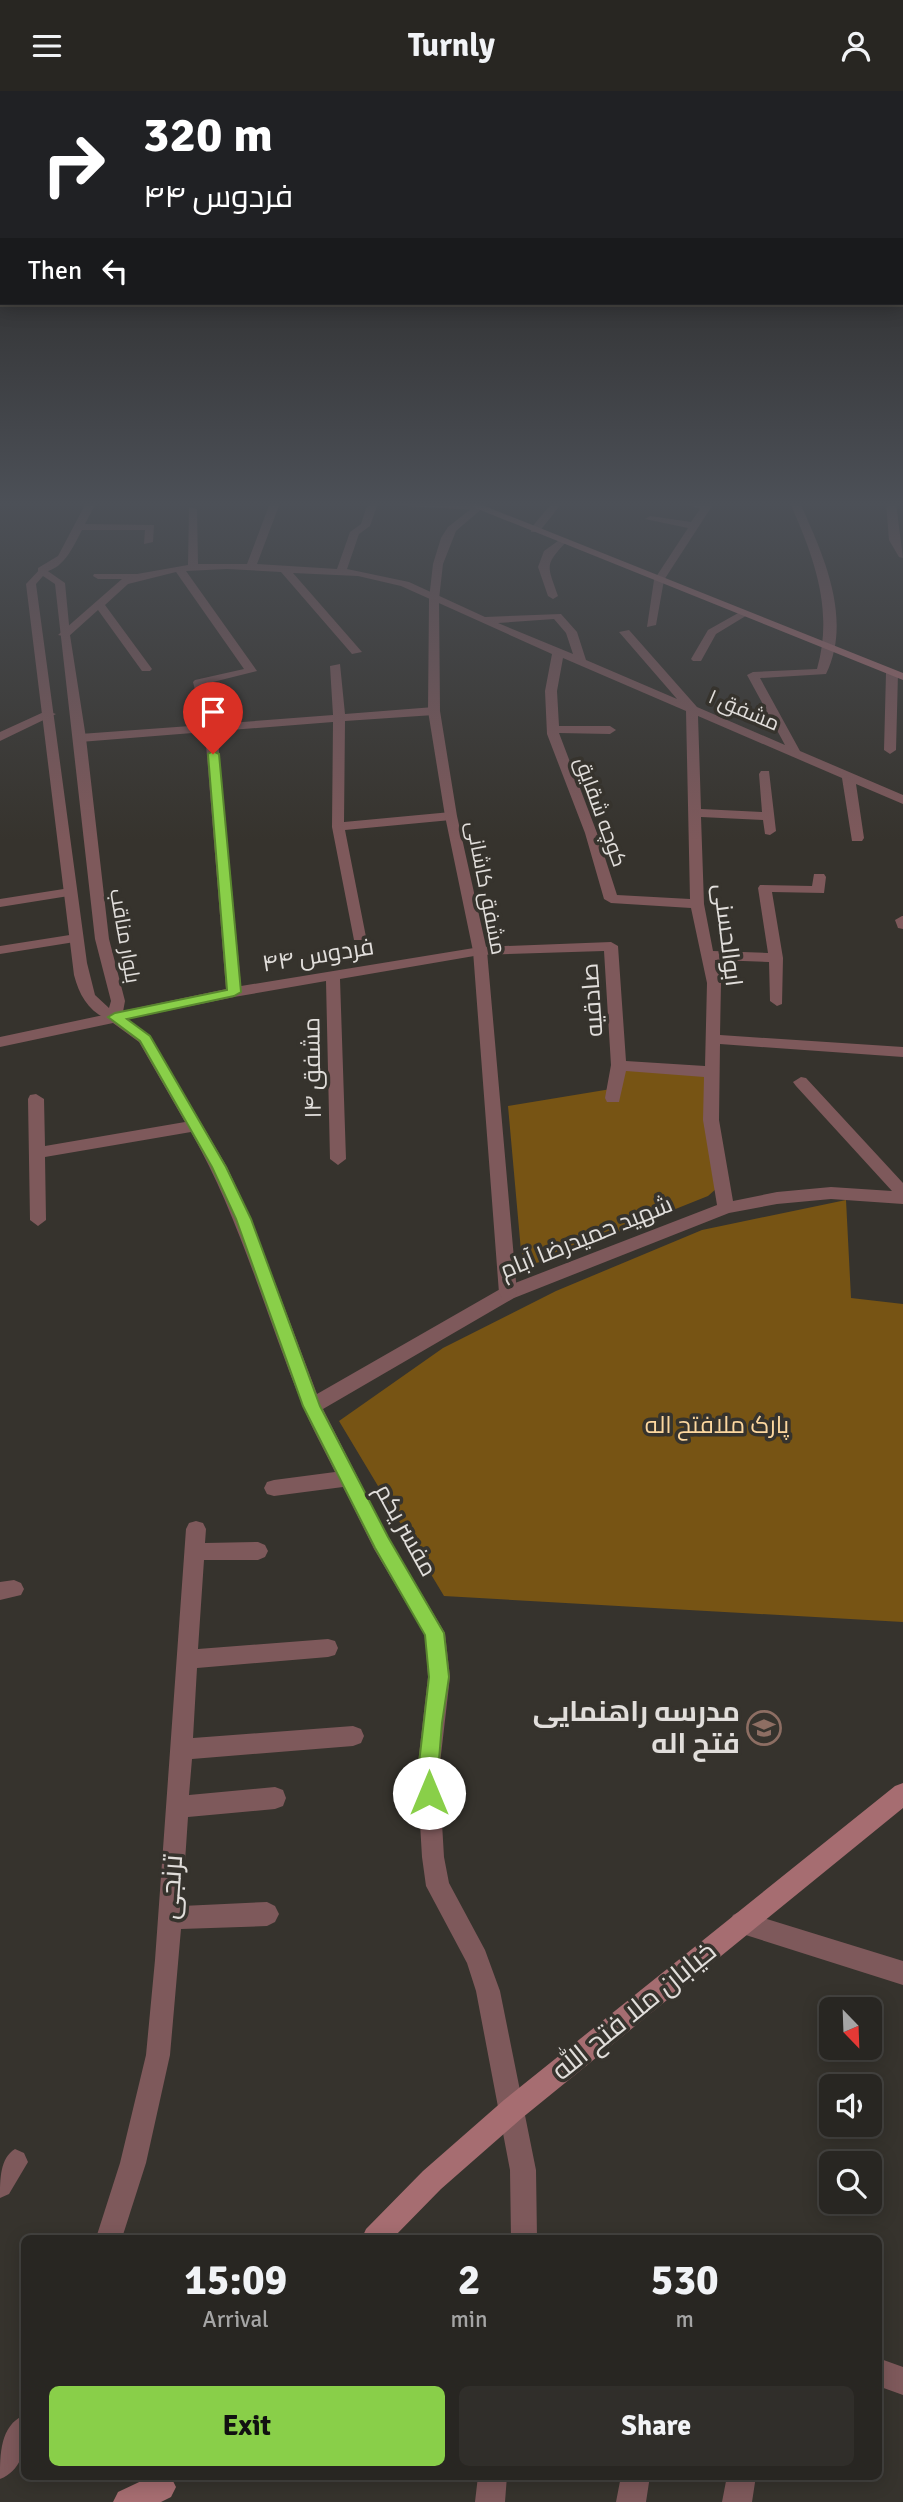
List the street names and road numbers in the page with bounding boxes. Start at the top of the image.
street label: مشفق ۱ [704,683,784,737]
street label: کوچه شقایق [568,753,633,871]
street label: مشفق کاشانی [460,819,512,957]
street label: ابوالحسنی [707,882,749,988]
street label: بلوار مناقب [104,887,146,985]
street label: فردوس ۴۴ [260,931,376,979]
street label: صادقیه [574,962,610,1038]
street label: مشفق ۱۴ [296,1017,328,1119]
street label: شهید حمیدرضا آبام [495,1189,677,1286]
street label: مفسر یکم [367,1478,444,1582]
street label: ترنجی [152,1853,190,1921]
street label: خیابان ملا فتح الله [544,1933,724,2088]

